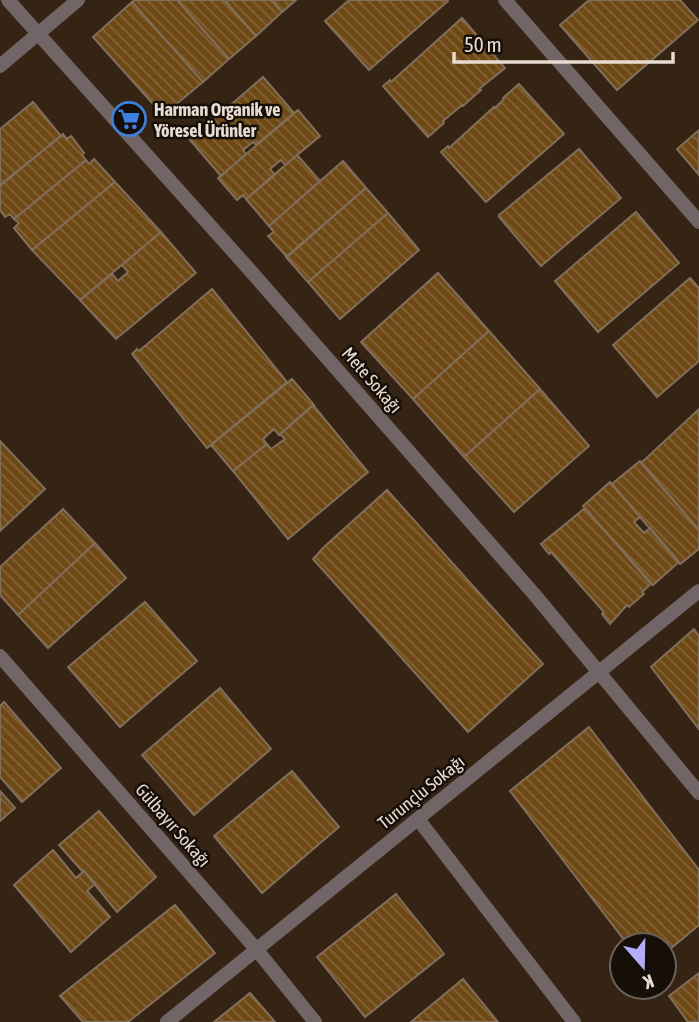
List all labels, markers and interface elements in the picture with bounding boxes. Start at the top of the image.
scale bar [454,21,673,65]
text: 50 m [464,32,502,56]
place label: Harman Organik ve Yöresel Ürünler [153,99,280,141]
supermarket icon: Harman Organik ve Yöresel Ürünler [110,100,148,138]
street label: Mete Sokağı [338,343,406,417]
street label: Turunçlu Sokağı [374,751,468,833]
street label: Gülbayır Sokağı [131,779,215,871]
north arrow [608,931,678,1001]
text: K [640,970,657,994]

